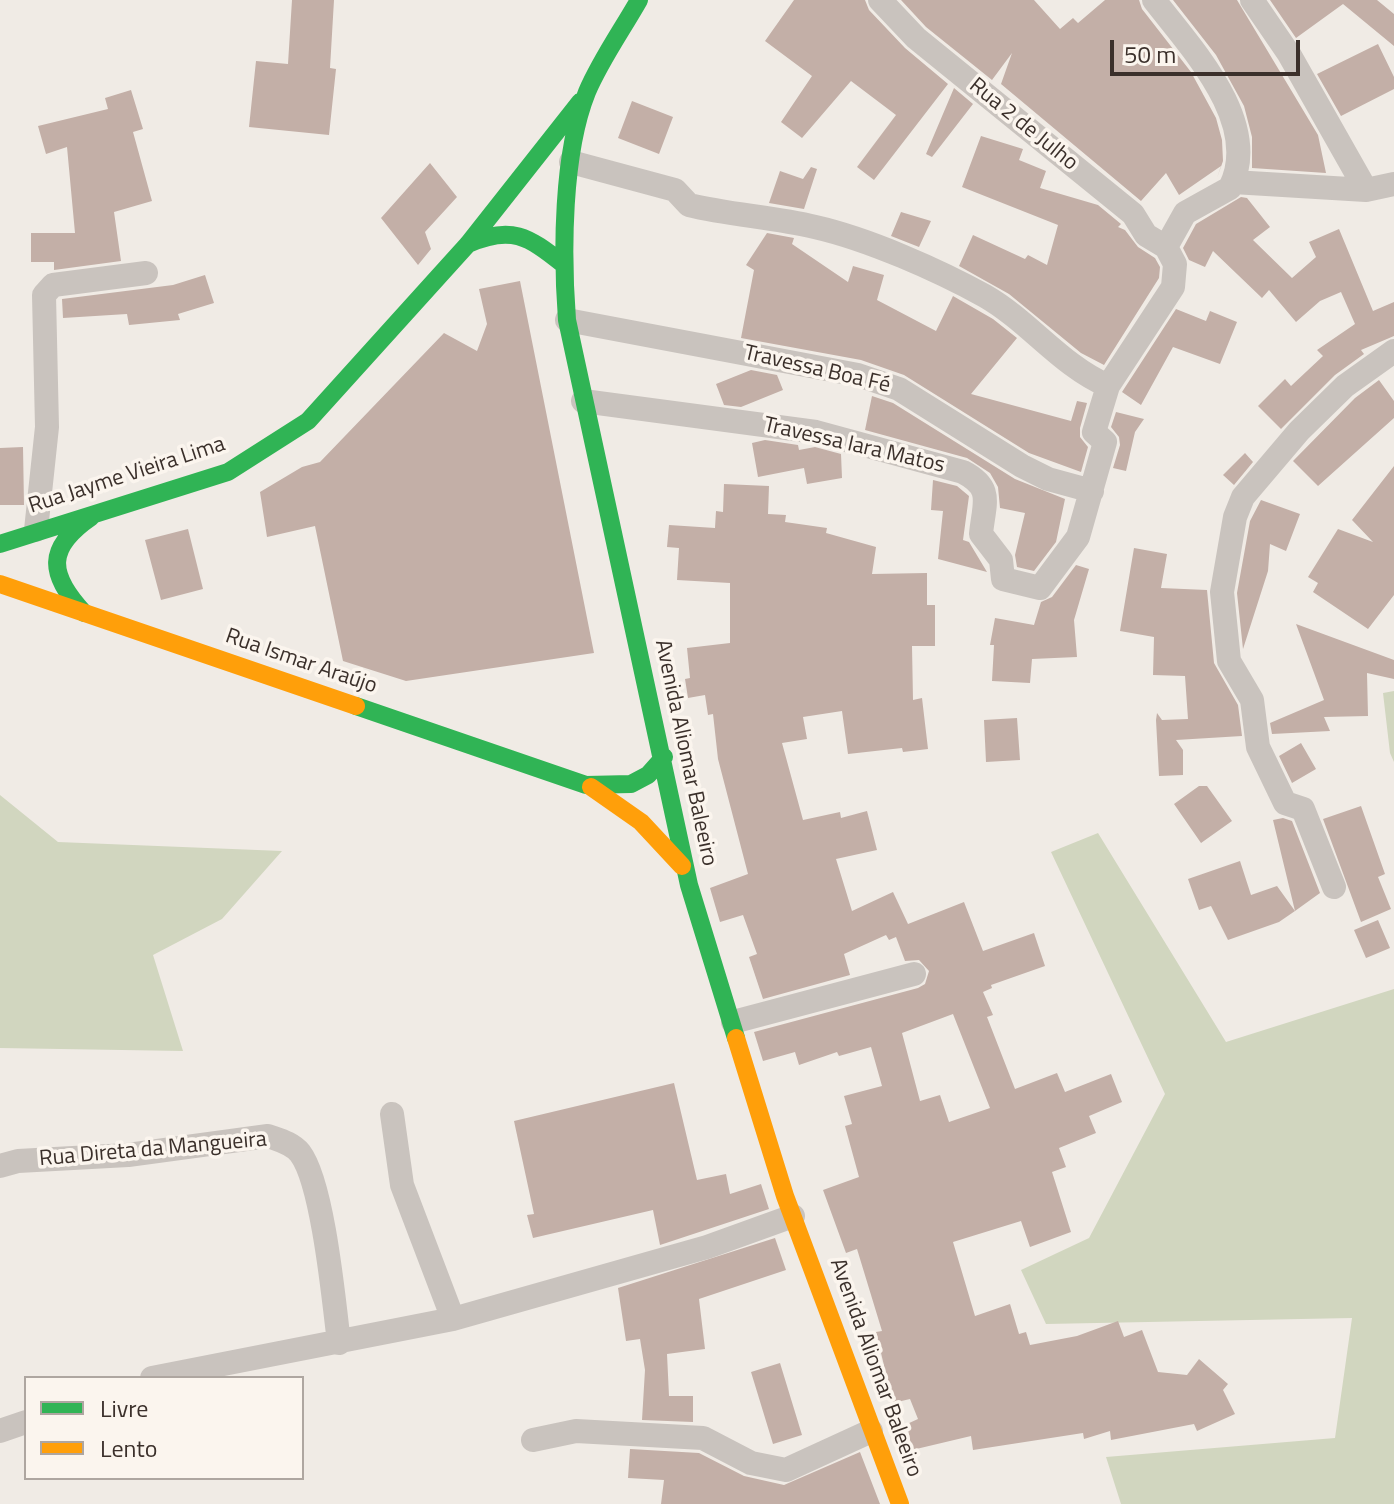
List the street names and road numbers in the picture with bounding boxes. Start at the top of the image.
street label: Rua 2 de Julho [963,73,1083,177]
street label: Travessa Boa Fé [741,340,893,400]
street label: Travessa Iara Matos [761,412,947,480]
street label: Rua Jayme Vieira Lima [25,432,229,520]
street label: Rua Ismar Araújo [222,624,380,700]
street label: Avenida Aliomar Baleeiro [648,638,722,868]
street label: Rua Direta da Mangueira [38,1127,268,1173]
street label: Avenida Aliomar Baleeiro [823,1255,927,1481]

